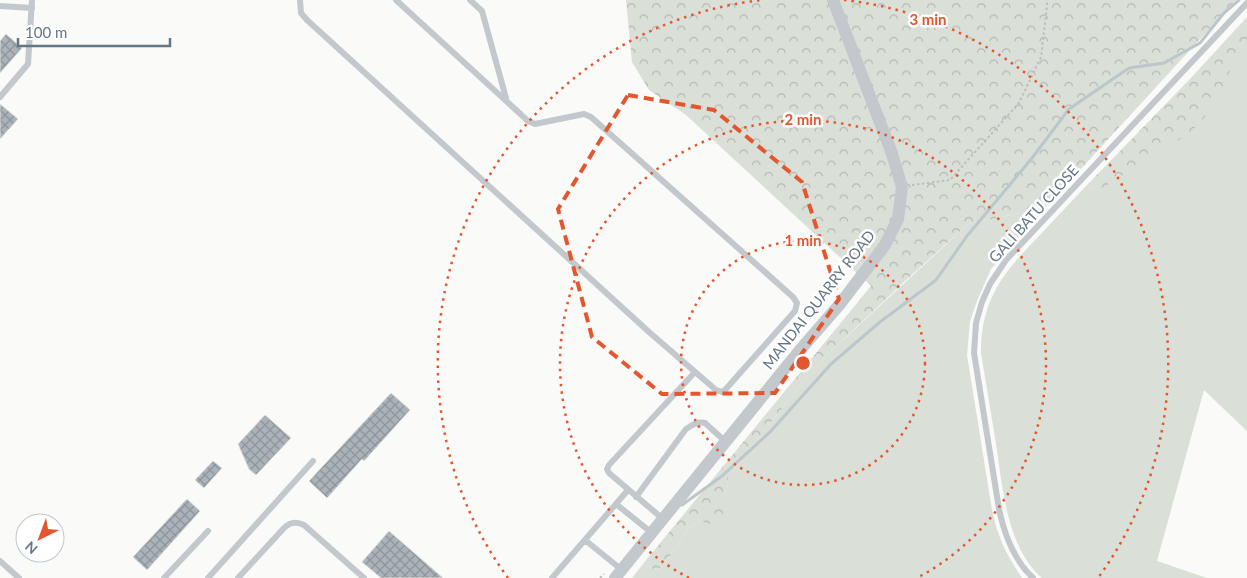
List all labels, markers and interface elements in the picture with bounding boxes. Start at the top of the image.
text: 3 min [909,10,947,28]
scale bar [18,15,170,47]
text: 100 m [25,23,67,41]
text: 2 min [784,110,822,128]
street label: GALI BATU CLOSE [985,161,1082,266]
street label: MANDAI QUARRY ROAD [758,226,878,372]
text: 1 min [784,231,822,249]
centre of rings [794,354,812,372]
north arrow [15,513,65,563]
text: N [21,538,41,558]

